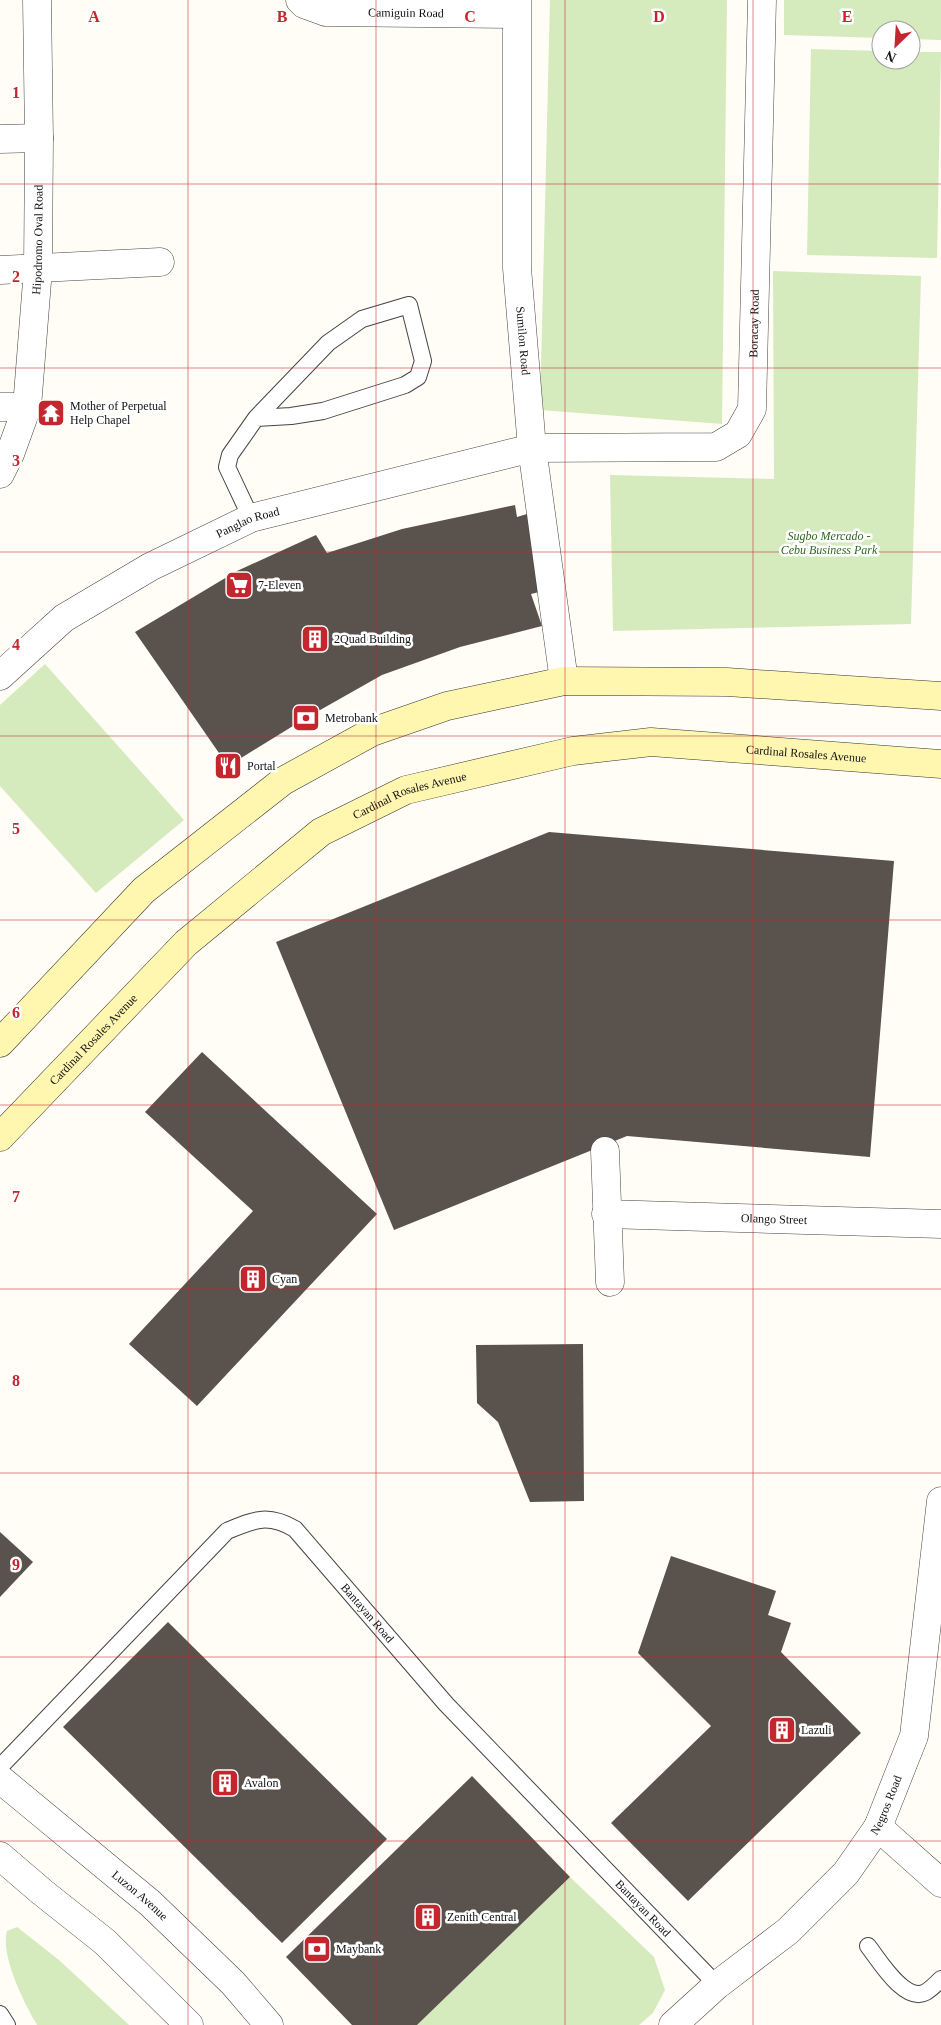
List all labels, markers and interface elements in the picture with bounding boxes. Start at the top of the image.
street label: Camiguin Road [368,5,444,20]
text: A [88,8,100,25]
text: B [277,8,288,25]
text: C [464,8,476,25]
text: D [653,8,665,25]
text: E [842,8,852,25]
north arrow [871,20,921,70]
text: N [883,47,898,65]
text: 1 [12,84,20,101]
street label: Hipodromo Oval Road [29,185,46,295]
text: 2 [12,268,20,285]
street label: Boracay Road [746,289,762,358]
street label: Sumilon Road [513,306,533,376]
temple icon: Mother of Perpetual Help Chapel [36,398,66,428]
place label: Mother of Perpetual Help Chapel [70,399,167,427]
text: 3 [12,452,20,469]
street label: Panglao Road [214,504,281,541]
park label: Sugbo Mercado - Cebu Business Park [781,529,878,557]
supermarket icon: 7-Eleven [224,570,254,600]
place label: 7-Eleven [258,578,301,592]
building icon: 2Quad Building [300,624,330,654]
place label: 2Quad Building [334,632,411,646]
text: 4 [12,636,20,653]
bank icon: Metrobank [291,703,321,733]
place label: Metrobank [325,711,378,725]
street label: Cardinal Rosales Avenue [746,742,867,765]
restaurant icon: Portal [213,751,243,781]
place label: Portal [247,759,276,773]
street label: Cardinal Rosales Avenue [350,769,468,822]
text: 5 [12,820,20,837]
street label: Cardinal Rosales Avenue [47,991,140,1088]
text: 6 [12,1004,20,1021]
text: 7 [12,1188,20,1205]
street label: Olango Street [741,1211,808,1227]
building icon: Cyan [238,1264,268,1294]
place label: Cyan [272,1272,297,1286]
text: 8 [12,1372,20,1389]
text: 9 [12,1556,20,1573]
street label: Bantayan Road [338,1580,397,1645]
building icon: Lazuli [767,1715,797,1745]
place label: Lazuli [801,1723,832,1737]
building icon: Avalon [210,1768,240,1798]
street label: Negros Road [868,1773,905,1838]
place label: Avalon [244,1776,278,1790]
street label: Luzon Avenue [109,1867,171,1923]
street label: Bantayan Road [612,1877,674,1940]
building icon: Zenith Central [413,1902,443,1932]
place label: Zenith Central [447,1910,517,1924]
bank icon: Maybank [302,1934,332,1964]
place label: Maybank [336,1942,381,1956]

